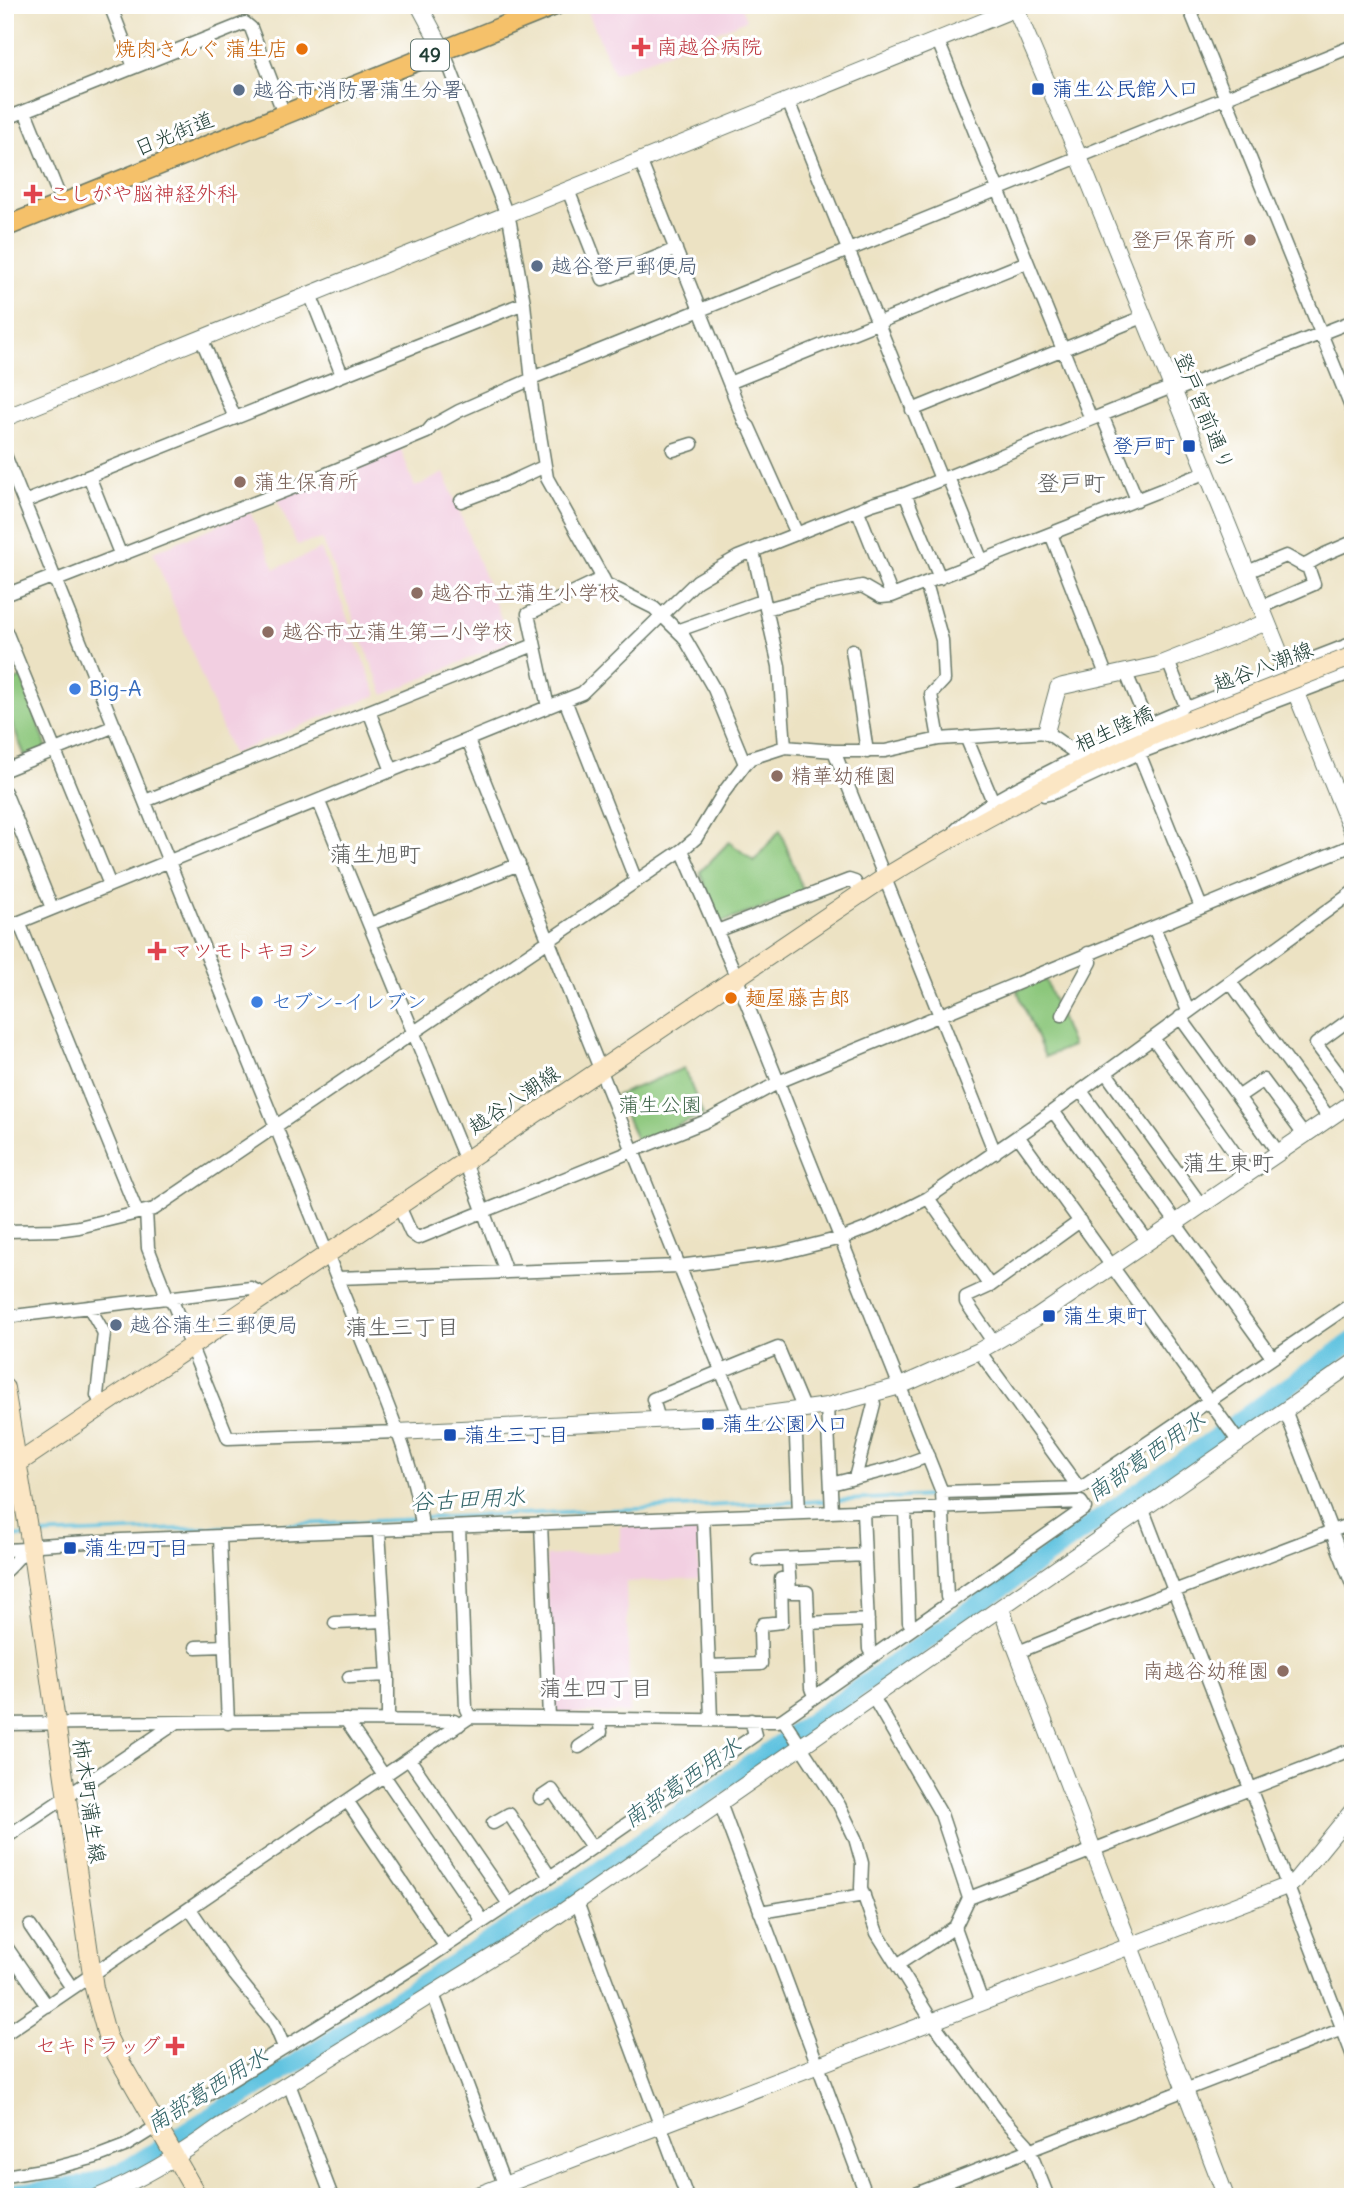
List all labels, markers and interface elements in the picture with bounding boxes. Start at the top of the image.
place label: 南越谷病院 [657,33,762,60]
place label: 焼肉きんぐ 蒲生店 [115,35,288,62]
marker: 南越谷病院 [631,37,651,57]
road number: 49 [411,40,449,70]
marker: 焼肉きんぐ 蒲生店 [294,41,310,57]
place label: 蒲生公民館入口 [1052,75,1199,102]
place label: 越谷市消防署蒲生分署 [253,76,463,103]
marker: 蒲生公民館入口 [1030,81,1046,97]
marker: 越谷市消防署蒲生分署 [231,82,247,98]
street label: 日光街道 [130,105,218,162]
place label: こしがや脳神経外科 [49,180,238,207]
marker: こしがや脳神経外科 [23,184,43,204]
place label: 登戸保育所 [1131,226,1236,253]
marker: 登戸保育所 [1242,232,1258,248]
place label: 越谷登戸郵便局 [551,252,698,279]
marker: 越谷登戸郵便局 [529,258,545,274]
street label: 登戸宮前通り [1168,347,1241,474]
place label: 登戸町 [1112,432,1175,459]
marker: 登戸町 [1181,438,1197,454]
place label: 蒲生保育所 [254,468,359,495]
district label: 登戸町 [1037,468,1106,497]
marker: 蒲生保育所 [232,474,248,490]
place label: 越谷市立蒲生小学校 [431,579,620,606]
marker: 越谷市立蒲生小学校 [409,585,425,601]
place label: 越谷市立蒲生第二小学校 [282,618,513,645]
marker: 越谷市立蒲生第二小学校 [260,624,276,640]
street label: 越谷八潮線 [1209,635,1317,698]
place label: Big-A [89,675,141,702]
marker: Big-A [67,681,83,697]
street label: 相生陸橋 [1070,699,1158,758]
place label: 精華幼稚園 [791,762,896,789]
marker: 精華幼稚園 [769,768,785,784]
district label: 蒲生旭町 [329,839,421,868]
place label: マツモトキヨシ [171,937,318,964]
marker: マツモトキヨシ [149,943,165,959]
place label: 麺屋藤吉郎 [745,984,850,1011]
place label: セブン-イレブン [271,988,427,1015]
marker: 麺屋藤吉郎 [723,990,739,1006]
marker: セブン-イレブン [249,994,265,1010]
street label: 越谷八潮線 [463,1059,565,1140]
park label: 蒲生公園 [618,1091,702,1118]
district label: 蒲生東町 [1182,1148,1274,1177]
place label: 蒲生東町 [1063,1302,1147,1329]
marker: 蒲生東町 [1041,1308,1057,1324]
place label: 越谷蒲生三郵便局 [130,1311,298,1338]
district label: 蒲生三丁目 [345,1312,460,1341]
marker: 越谷蒲生三郵便局 [108,1317,124,1333]
water label: 南部葛西用水 [1081,1404,1211,1507]
place label: 蒲生公園入口 [722,1410,848,1437]
marker: 蒲生公園入口 [700,1416,716,1432]
place label: 蒲生三丁目 [464,1421,569,1448]
marker: 蒲生三丁目 [442,1427,458,1443]
water label: 谷古田用水 [410,1481,526,1516]
place label: 蒲生四丁目 [84,1534,189,1561]
marker: 蒲生四丁目 [62,1540,78,1556]
place label: 南越谷幼稚園 [1143,1657,1269,1684]
marker: 南越谷幼稚園 [1275,1663,1291,1679]
district label: 蒲生四丁目 [539,1673,654,1702]
water label: 南部葛西用水 [617,1730,747,1833]
street label: 柿木町蒲生線 [67,1737,112,1865]
place label: セキドラッグ [35,2032,161,2059]
marker: セキドラッグ [167,2038,183,2054]
water label: 南部葛西用水 [141,2041,273,2138]

